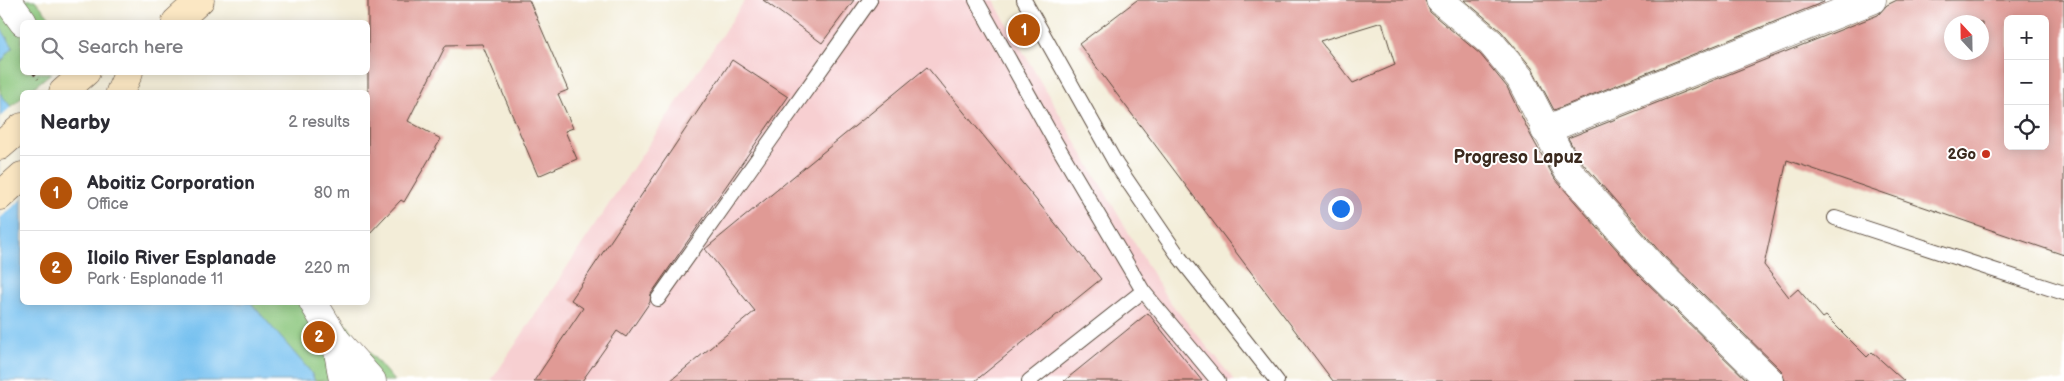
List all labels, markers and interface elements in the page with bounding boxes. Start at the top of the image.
pin: 1 [1008,11,1040,49]
north arrow [1944,15,1989,60]
map controls [2004,15,2049,150]
button: + [2004,15,2049,60]
search box [20,20,370,75]
icon: search [38,34,66,62]
text: Search here [78,36,183,59]
button: − [2004,60,2049,105]
button: locate [2004,105,2049,150]
text: Nearby [40,110,110,135]
text: 2 results [288,113,350,132]
place label: 2Go [1947,145,1976,164]
district label: Progreso Lapuz [1453,147,1583,168]
marker: 2Go [1980,148,1992,160]
text: Aboitiz Corporation [87,172,255,195]
text: 1 [53,184,59,203]
text: 80 m [314,184,350,203]
text: Office [87,195,129,214]
your location [1328,196,1354,222]
text: Iloilo River Esplanade [87,247,276,270]
text: 2 [51,259,61,278]
text: 220 m [304,259,350,278]
text: Park · Esplanade 11 [87,270,223,289]
pin: 2 [303,318,335,356]

